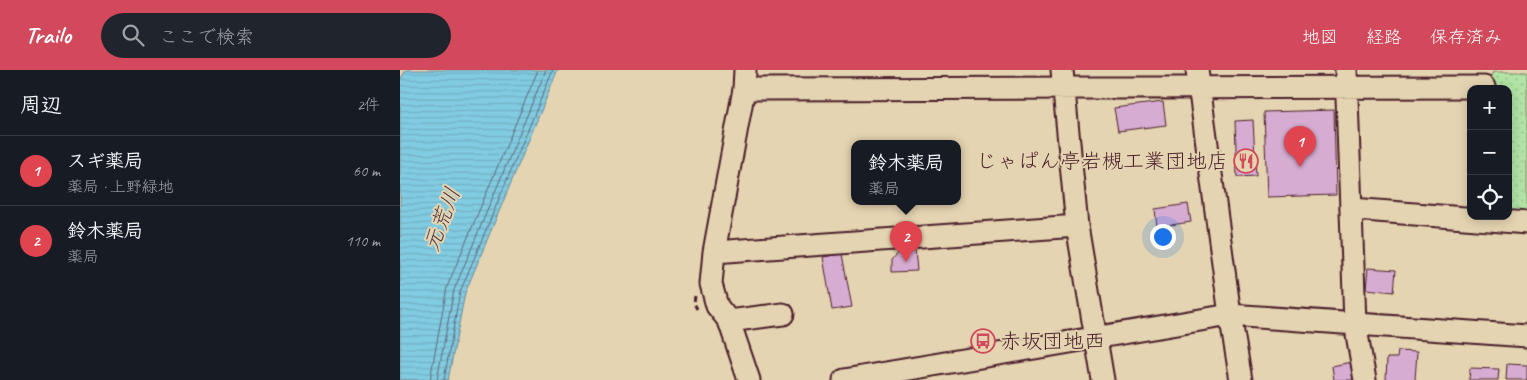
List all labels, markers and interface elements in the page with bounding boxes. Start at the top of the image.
search box [101,13,451,58]
text: Trailo [25,20,71,50]
icon: search [119,21,147,49]
text: ここで検索 [159,25,254,49]
text: 地図 [1302,26,1338,48]
text: 経路 [1366,26,1402,48]
text: 保存済み [1430,26,1502,48]
map controls [1467,85,1512,220]
button: + [1467,85,1512,130]
text: 周辺 [20,92,62,118]
text: 2件 [357,95,380,115]
pin: 1 [1284,126,1316,167]
button: − [1467,130,1512,175]
popup [851,140,961,205]
place label: じゃぱん亭岩槻工業団地店 [976,148,1228,174]
restaurant icon: じゃぱん亭岩槻工業団地店 [1233,148,1259,174]
text: スギ薬局 [67,149,143,173]
text: 鈴木薬局 [868,151,944,175]
text: 1 [32,161,40,181]
text: 60 m [353,161,380,181]
button: locate [1467,175,1512,220]
text: 薬局 · 上野緑地 [67,177,174,197]
text: 薬局 [868,179,900,199]
water label: 元荒川 [417,184,467,255]
text: 鈴木薬局 [67,219,143,243]
pin: 2 [890,221,922,262]
your location [1150,224,1176,250]
text: 2 [32,231,40,251]
text: 110 m [346,231,380,251]
text: 薬局 [67,247,99,267]
bus stop icon: 赤坂団地西 [970,328,996,354]
place label: 赤坂団地西 [1000,328,1105,354]

